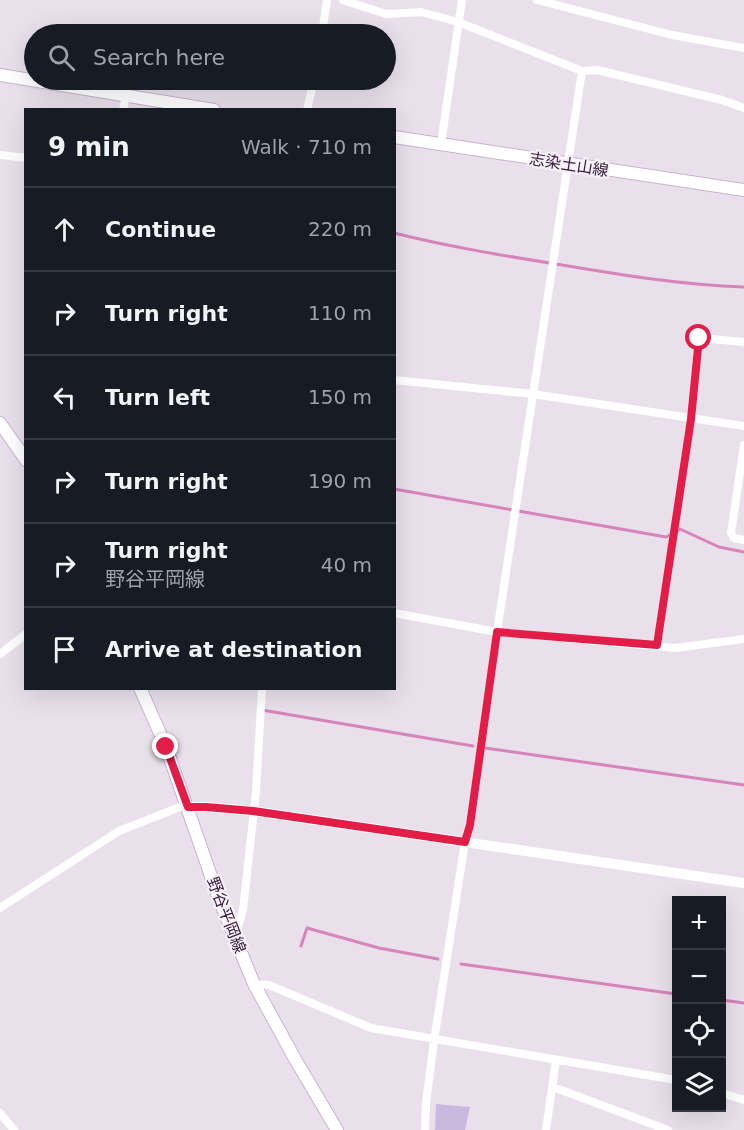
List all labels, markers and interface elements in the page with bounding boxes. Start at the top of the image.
search box [24,24,396,90]
icon: search [45,41,78,74]
text: Search here [93,45,225,70]
text: 9 min [48,132,130,162]
text: Walk · 710 m [241,135,372,159]
street label: 志染土山線 [528,149,610,180]
icon: ahead [48,213,81,246]
text: Continue [105,217,216,242]
text: 220 m [308,217,372,241]
icon: right [48,297,81,330]
text: Turn right [105,301,228,326]
text: 110 m [308,301,372,325]
route start [685,324,711,350]
icon: left [48,381,81,414]
text: Turn left [105,385,210,410]
text: 150 m [308,385,372,409]
icon: right [48,465,81,498]
text: Turn right [105,469,228,494]
text: 190 m [308,469,372,493]
text: Turn right [105,538,228,563]
icon: right [48,549,81,582]
text: 40 m [321,553,372,577]
text: 野谷平岡線 [105,567,205,591]
icon: arrive [48,633,81,666]
text: Arrive at destination [105,637,362,662]
route end [152,733,178,759]
street label: 野谷平岡線 [203,874,250,956]
map controls [672,896,726,1112]
button: + [672,896,726,950]
button: − [672,950,726,1004]
button: locate [672,1004,726,1058]
button: layers [672,1058,726,1112]

